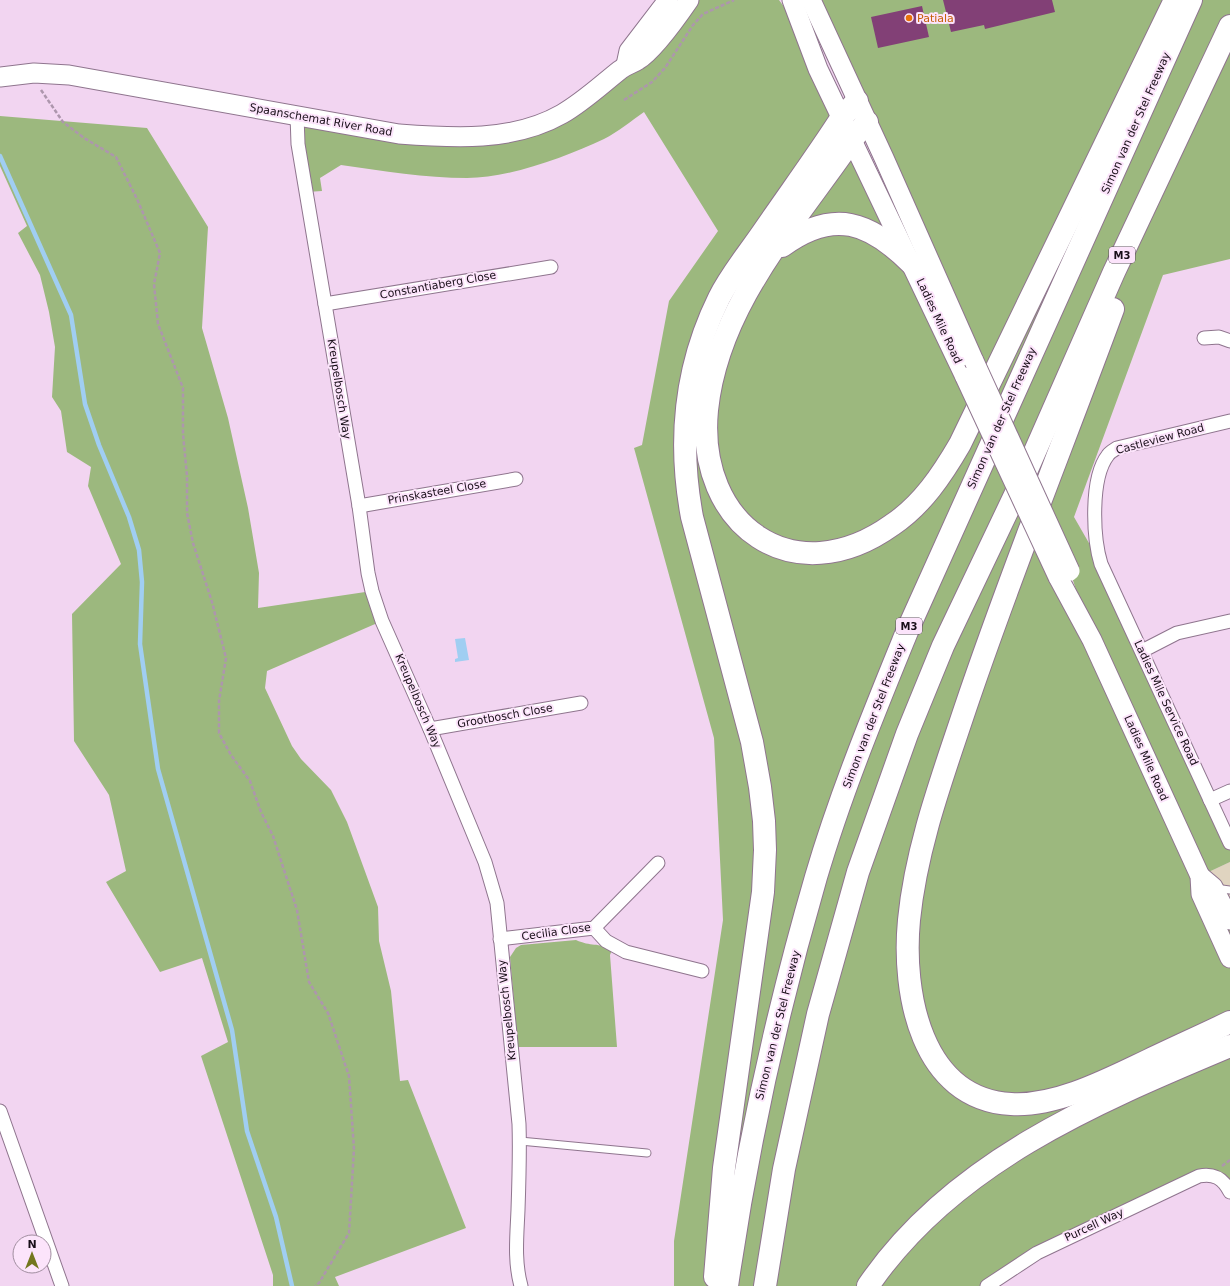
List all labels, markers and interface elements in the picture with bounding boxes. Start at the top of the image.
place label: Patiala [917,12,954,25]
marker: Patiala [904,13,914,23]
street label: Simon van der Stel Freeway [1099,50,1173,196]
street label: Spaanschemat River Road [249,101,393,139]
road number: M3 [1109,247,1135,263]
street label: Constantiaberg Close [379,268,497,302]
street label: Ladies Mile Road [914,276,964,366]
street label: Kreupelbosch Way [325,338,353,441]
street label: Simon van der Stel Freeway [965,345,1039,491]
street label: Castleview Road [1115,421,1205,457]
street label: Prinskasteel Close [387,477,487,507]
road number: M3 [896,618,922,634]
street label: Ladies Mile Service Road [1131,638,1201,768]
street label: Simon van der Stel Freeway [840,641,908,790]
street label: Kreupelbosch Way [392,652,444,751]
street label: Grootbosch Close [456,701,554,731]
street label: Ladies Mile Road [1121,713,1171,803]
street label: Cecilia Close [520,921,592,943]
street label: Simon van der Stel Freeway [753,948,803,1101]
street label: Kreupelbosch Way [495,958,519,1061]
street label: Purcell Way [1062,1205,1126,1244]
north arrow [12,1234,52,1274]
text: N [27,1238,37,1251]

